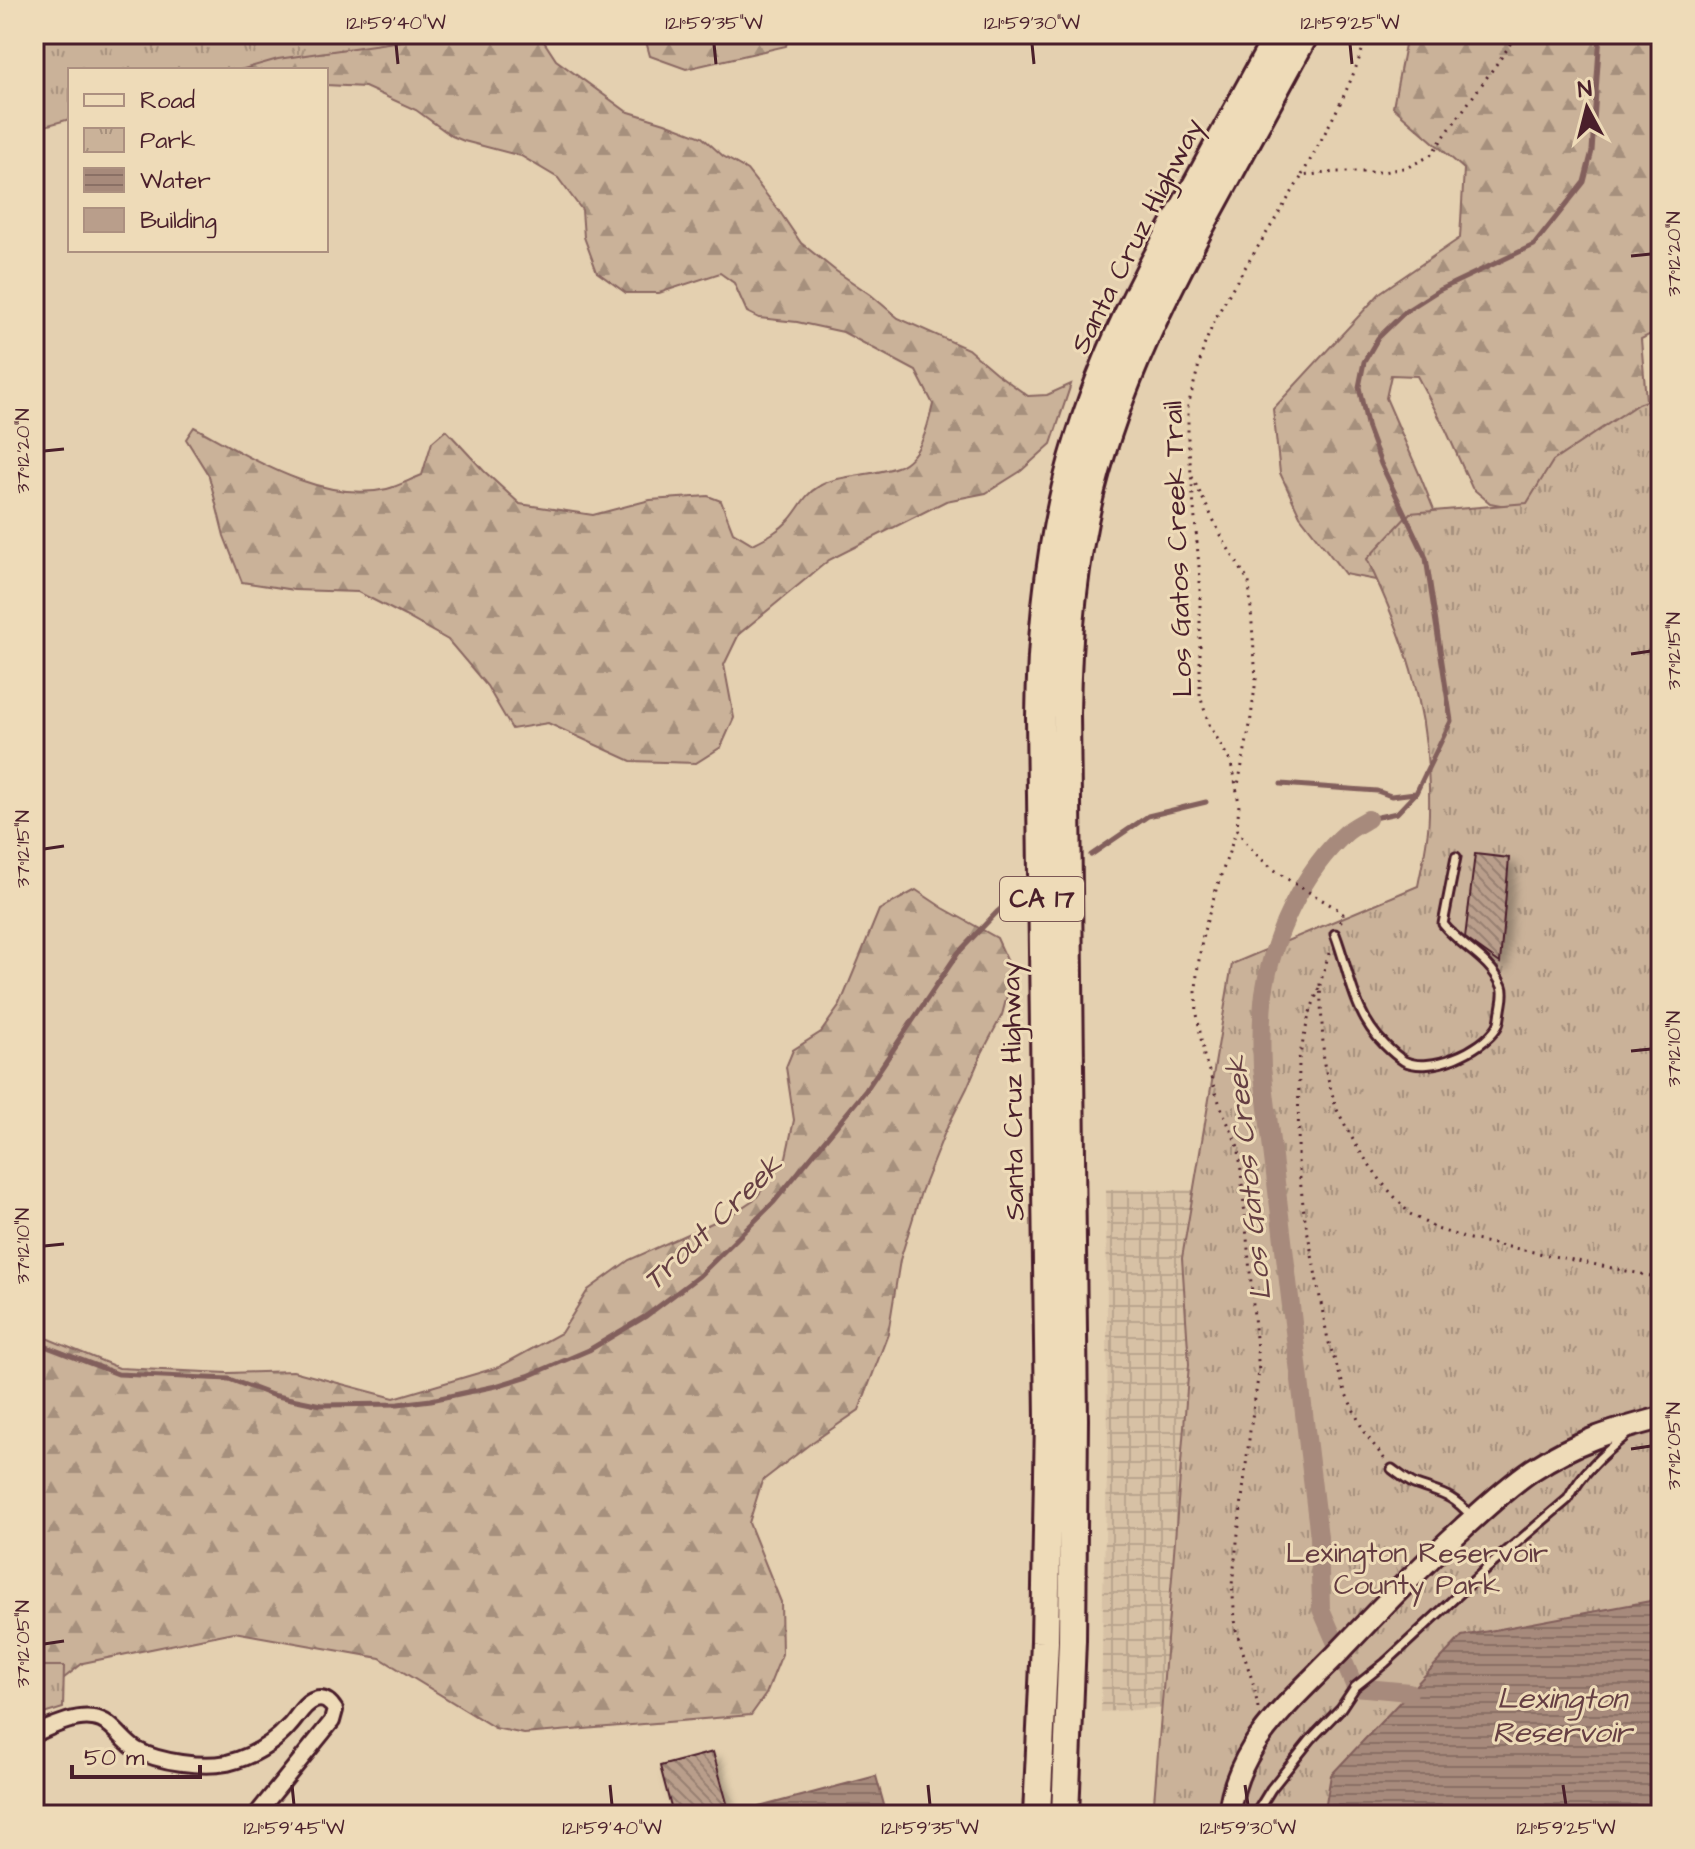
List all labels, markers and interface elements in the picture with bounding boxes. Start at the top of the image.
text: 121°59'40"W [346,9,446,37]
text: 121°59'35"W [665,9,763,37]
text: 121°59'30"W [984,9,1080,37]
text: 121°59'25"W [1301,9,1400,37]
legend [68,68,328,252]
north arrow [1547,68,1627,148]
text: N [1576,73,1594,106]
text: Road [140,84,195,118]
street label: Santa Cruz Highway [1061,112,1215,361]
text: Park [140,124,196,158]
text: Water [140,164,211,198]
text: Building [140,204,217,239]
text: 37°12'20"N [1660,211,1688,297]
street label: Los Gatos Creek Trail [1153,400,1203,698]
text: 37°12'20"N [9,408,37,494]
text: 37°12'15"N [1660,612,1688,690]
text: 37°12'15"N [9,810,37,888]
road number: CA 17 [1000,877,1084,921]
street label: Santa Cruz Highway [991,961,1037,1221]
text: 37°12'10"N [1660,1011,1688,1087]
water label: Los Gatos Creek [1215,1053,1283,1302]
water label: Trout Creek [634,1145,793,1301]
text: 37°12'10"N [9,1208,37,1284]
text: 37°12'05"N [1660,1402,1688,1490]
park label: Lexington Reservoir County Park [1286,1534,1548,1607]
text: 37°12'05"N [9,1600,37,1688]
water label: Lexington Reservoir [1493,1678,1635,1754]
scale bar [72,1729,200,1779]
text: 50 m [84,1741,145,1775]
text: 121°59'45"W [243,1814,345,1842]
text: 121°59'40"W [562,1814,662,1842]
text: 121°59'35"W [881,1814,979,1842]
text: 121°59'30"W [1200,1814,1296,1842]
text: 121°59'25"W [1517,1814,1616,1842]

